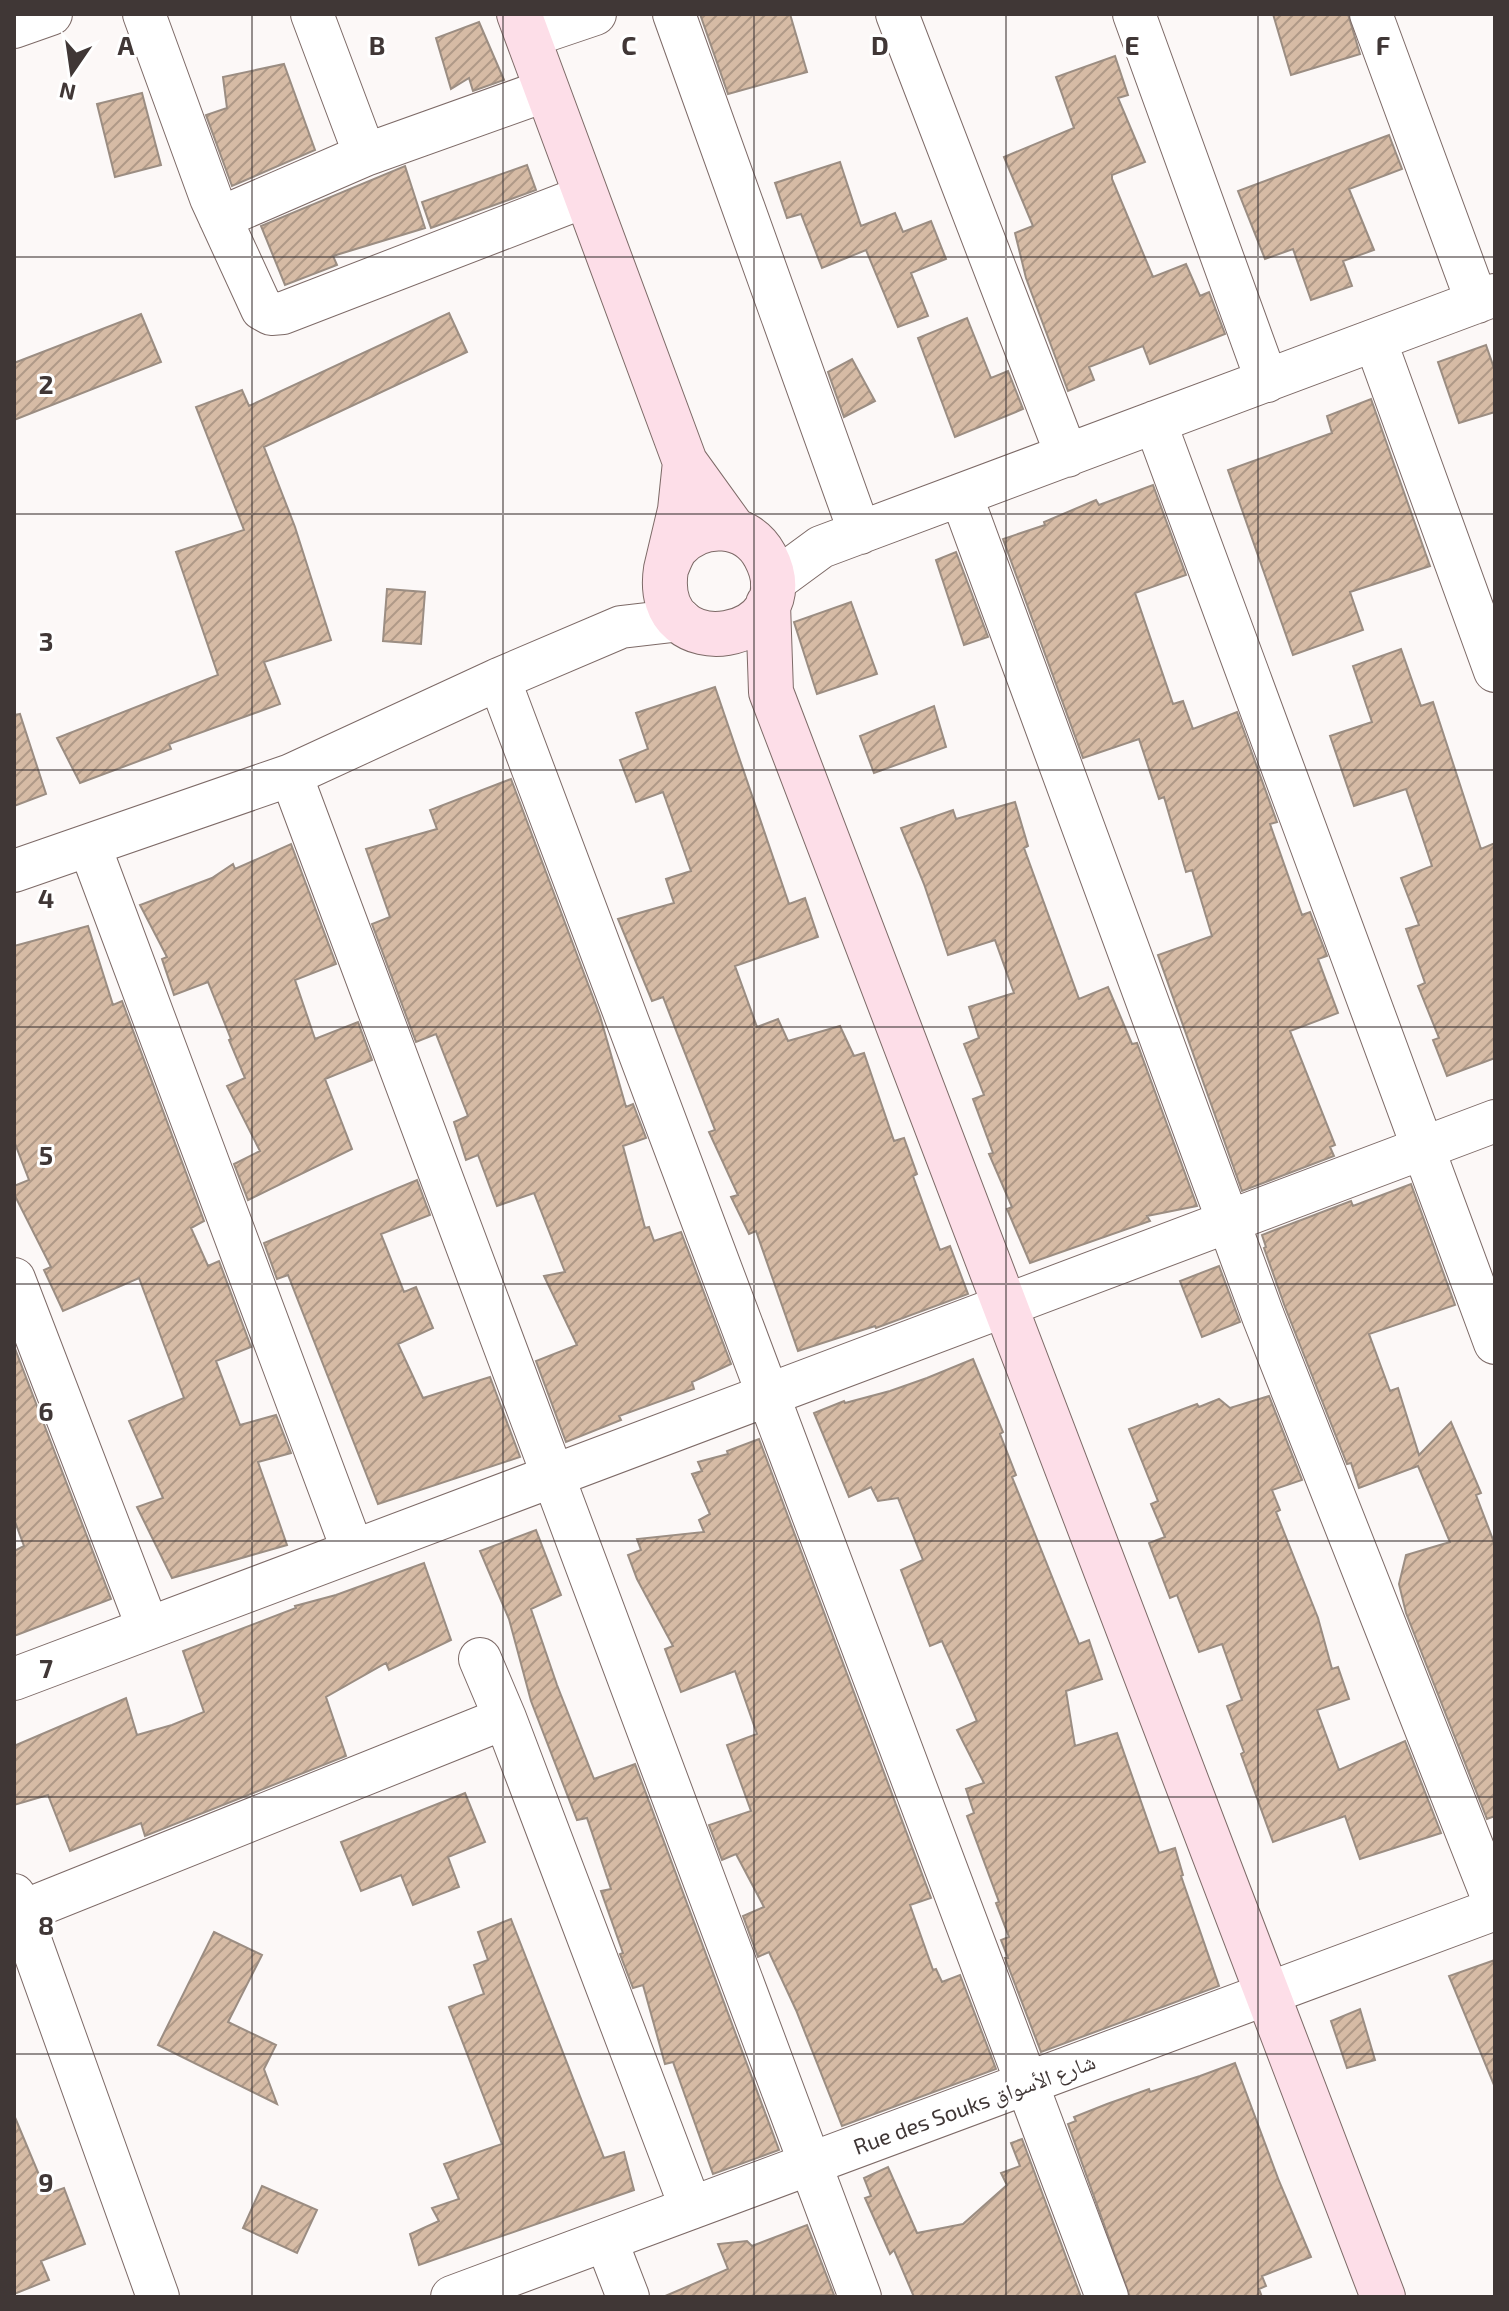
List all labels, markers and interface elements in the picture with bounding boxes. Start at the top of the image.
text: A [118,29,135,60]
text: B [369,29,385,60]
text: C [621,29,637,60]
text: D [871,29,889,60]
text: E [1124,29,1140,60]
text: F [1376,29,1390,60]
north arrow [32,32,112,112]
text: N [57,78,78,107]
text: 2 [38,368,54,399]
text: 3 [39,625,53,656]
text: 4 [38,882,54,913]
text: 5 [39,1139,53,1170]
text: 6 [38,1395,54,1426]
text: 7 [39,1652,53,1683]
text: 8 [38,1909,54,1940]
street label: Rue des Souks شارع الأسواق [849,2047,1099,2161]
text: 9 [38,2166,54,2197]

